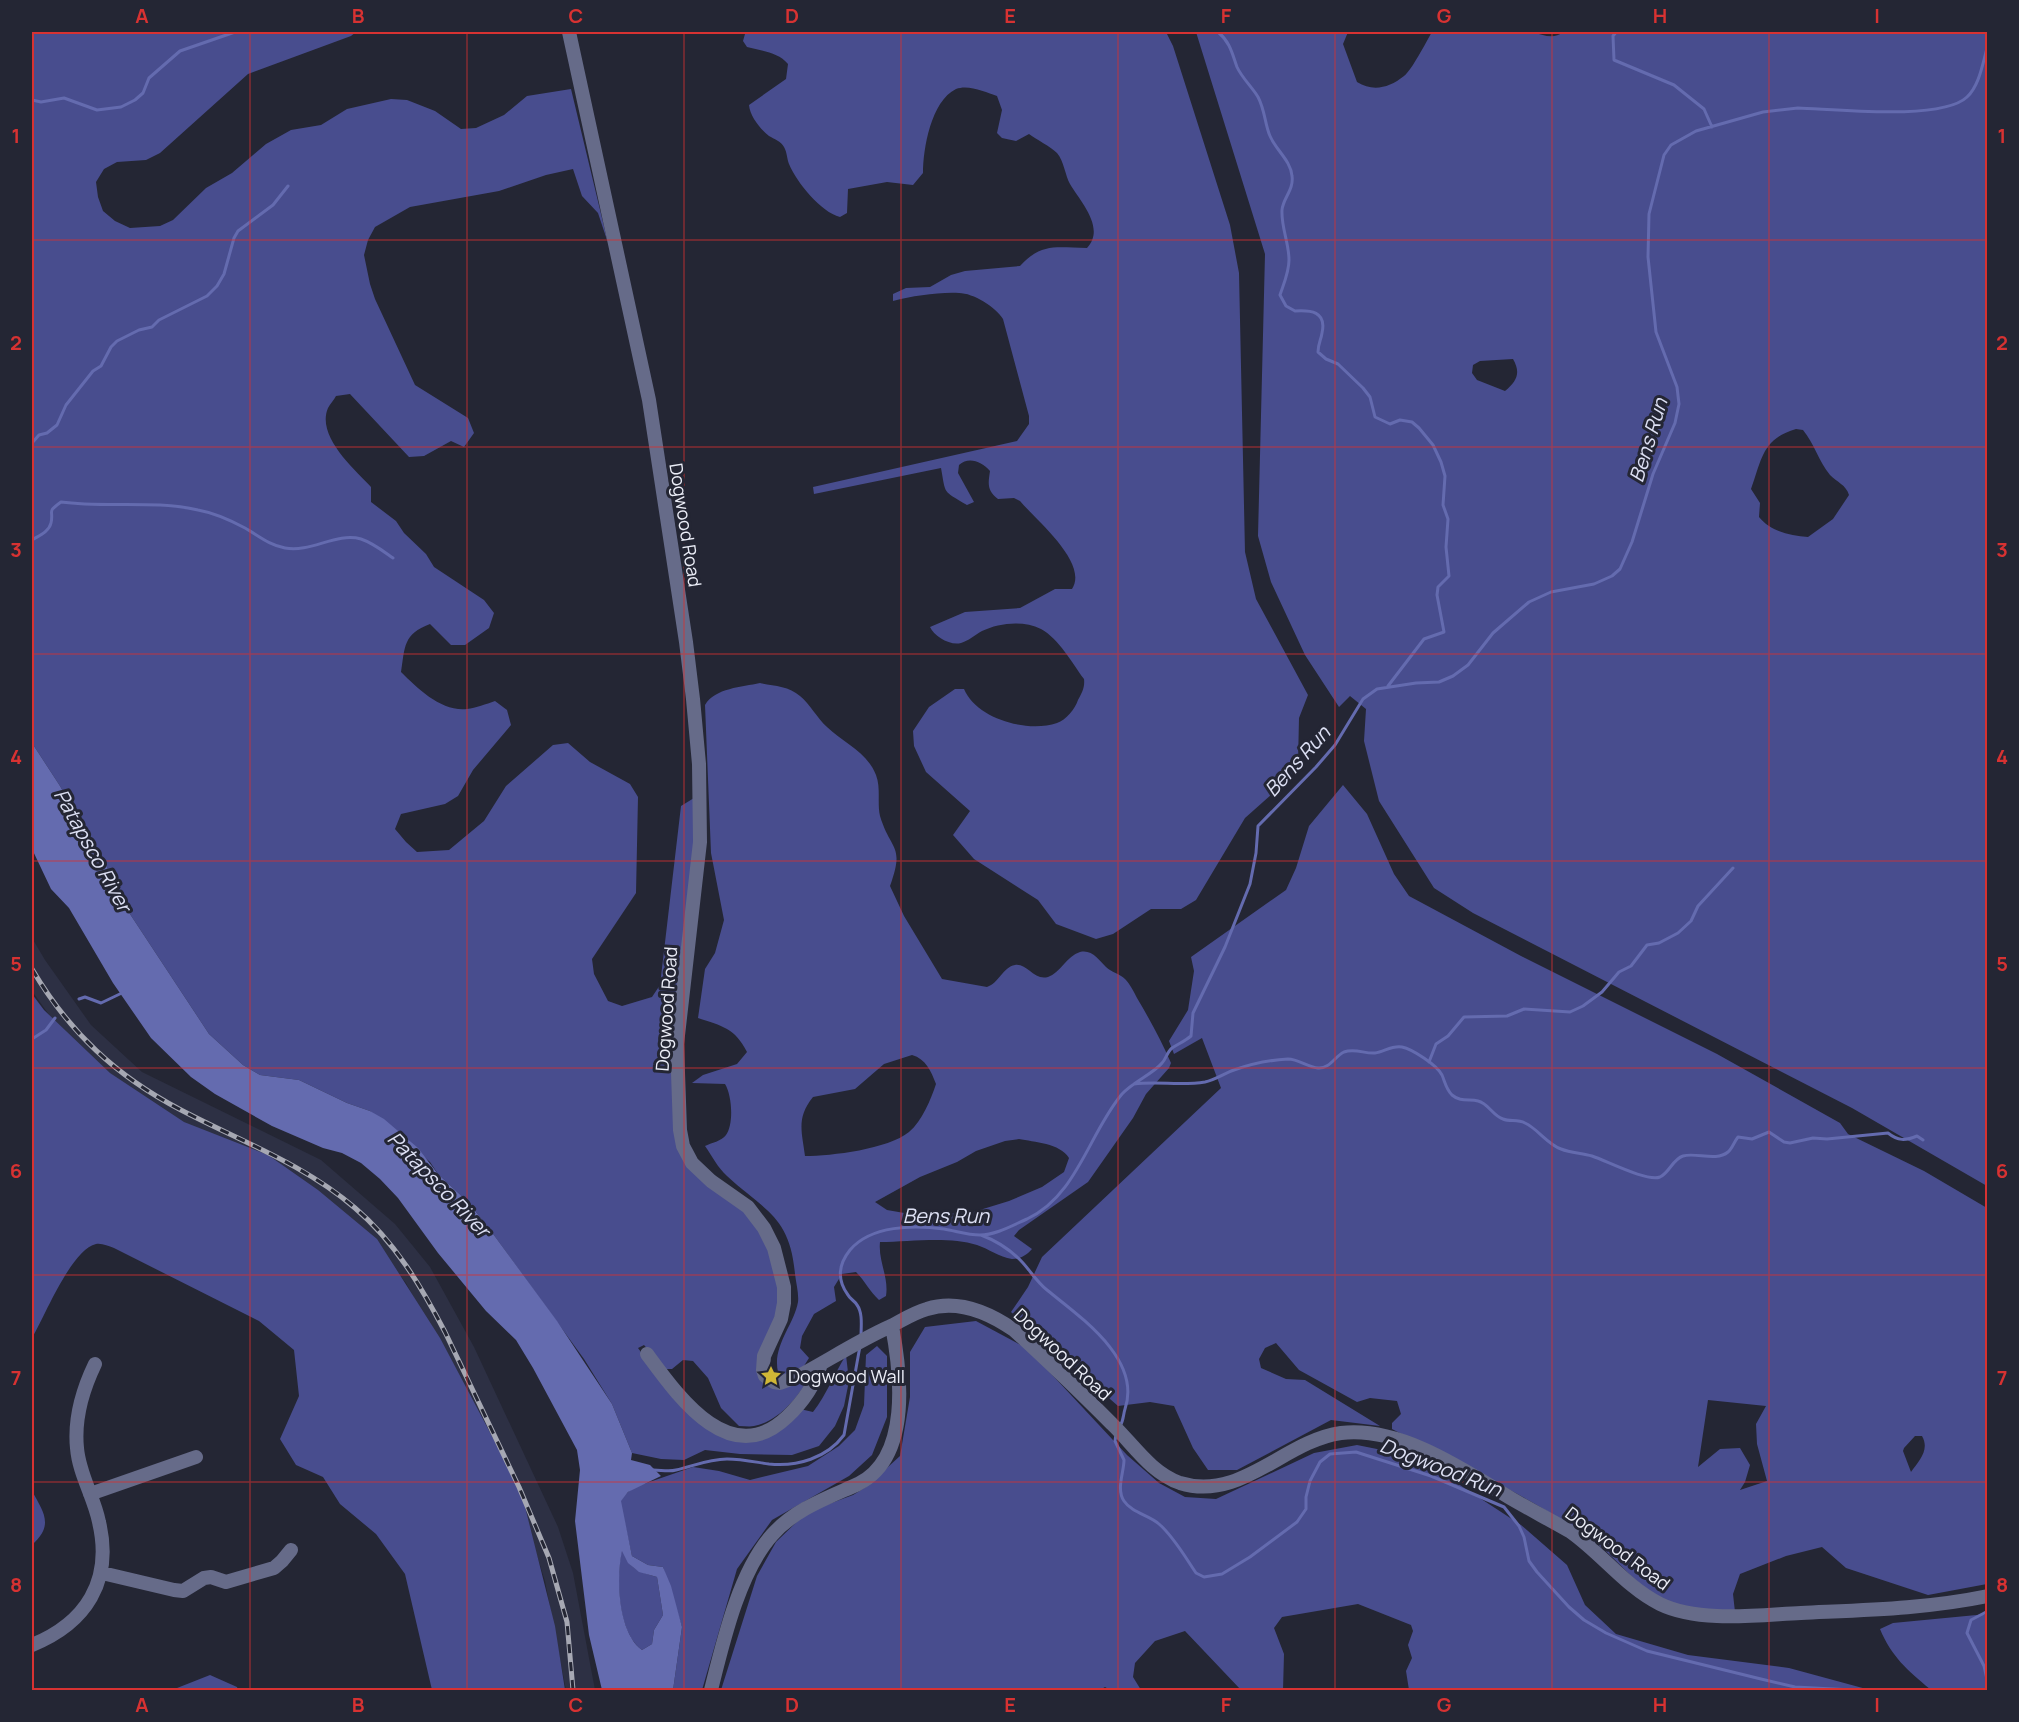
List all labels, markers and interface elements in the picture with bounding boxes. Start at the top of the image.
text: A [135,2,149,29]
text: B [352,2,365,29]
text: C [569,2,583,29]
text: D [785,2,799,29]
text: E [1004,2,1016,29]
text: F [1221,2,1232,29]
text: G [1437,2,1452,29]
text: H [1653,2,1667,29]
text: I [1874,2,1880,29]
text: 1 [12,122,20,149]
text: 1 [1998,122,2006,149]
text: 2 [10,329,22,356]
text: 2 [1996,329,2008,356]
water label: Bens Run [1622,394,1674,485]
street label: Dogwood Road [664,461,708,589]
text: 3 [10,536,22,563]
text: 3 [1996,536,2008,563]
water label: Bens Run [1258,719,1337,802]
text: 4 [10,743,22,770]
text: 4 [1996,743,2008,770]
water label: Patapsco River [48,784,139,919]
street label: Dogwood Road [650,946,682,1072]
text: 5 [10,950,22,977]
text: 5 [1996,950,2008,977]
water label: Patapsco River [382,1125,498,1245]
text: 6 [10,1157,22,1184]
text: 6 [1996,1157,2008,1184]
water label: Bens Run [903,1202,990,1229]
street label: Dogwood Road [1009,1303,1117,1405]
text: 7 [11,1364,21,1391]
place icon: Dogwood Wall [759,1364,783,1388]
place label: Dogwood Wall [788,1364,905,1388]
text: 7 [1997,1364,2007,1391]
water label: Dogwood Run [1376,1431,1507,1503]
street label: Dogwood Road [1561,1501,1675,1595]
text: 8 [10,1571,22,1598]
text: 8 [1996,1571,2008,1598]
text: A [135,1691,149,1718]
text: B [352,1691,365,1718]
text: C [569,1691,583,1718]
text: D [785,1691,799,1718]
text: E [1004,1691,1016,1718]
text: F [1221,1691,1232,1718]
text: G [1437,1691,1452,1718]
text: H [1653,1691,1667,1718]
text: I [1874,1691,1880,1718]

